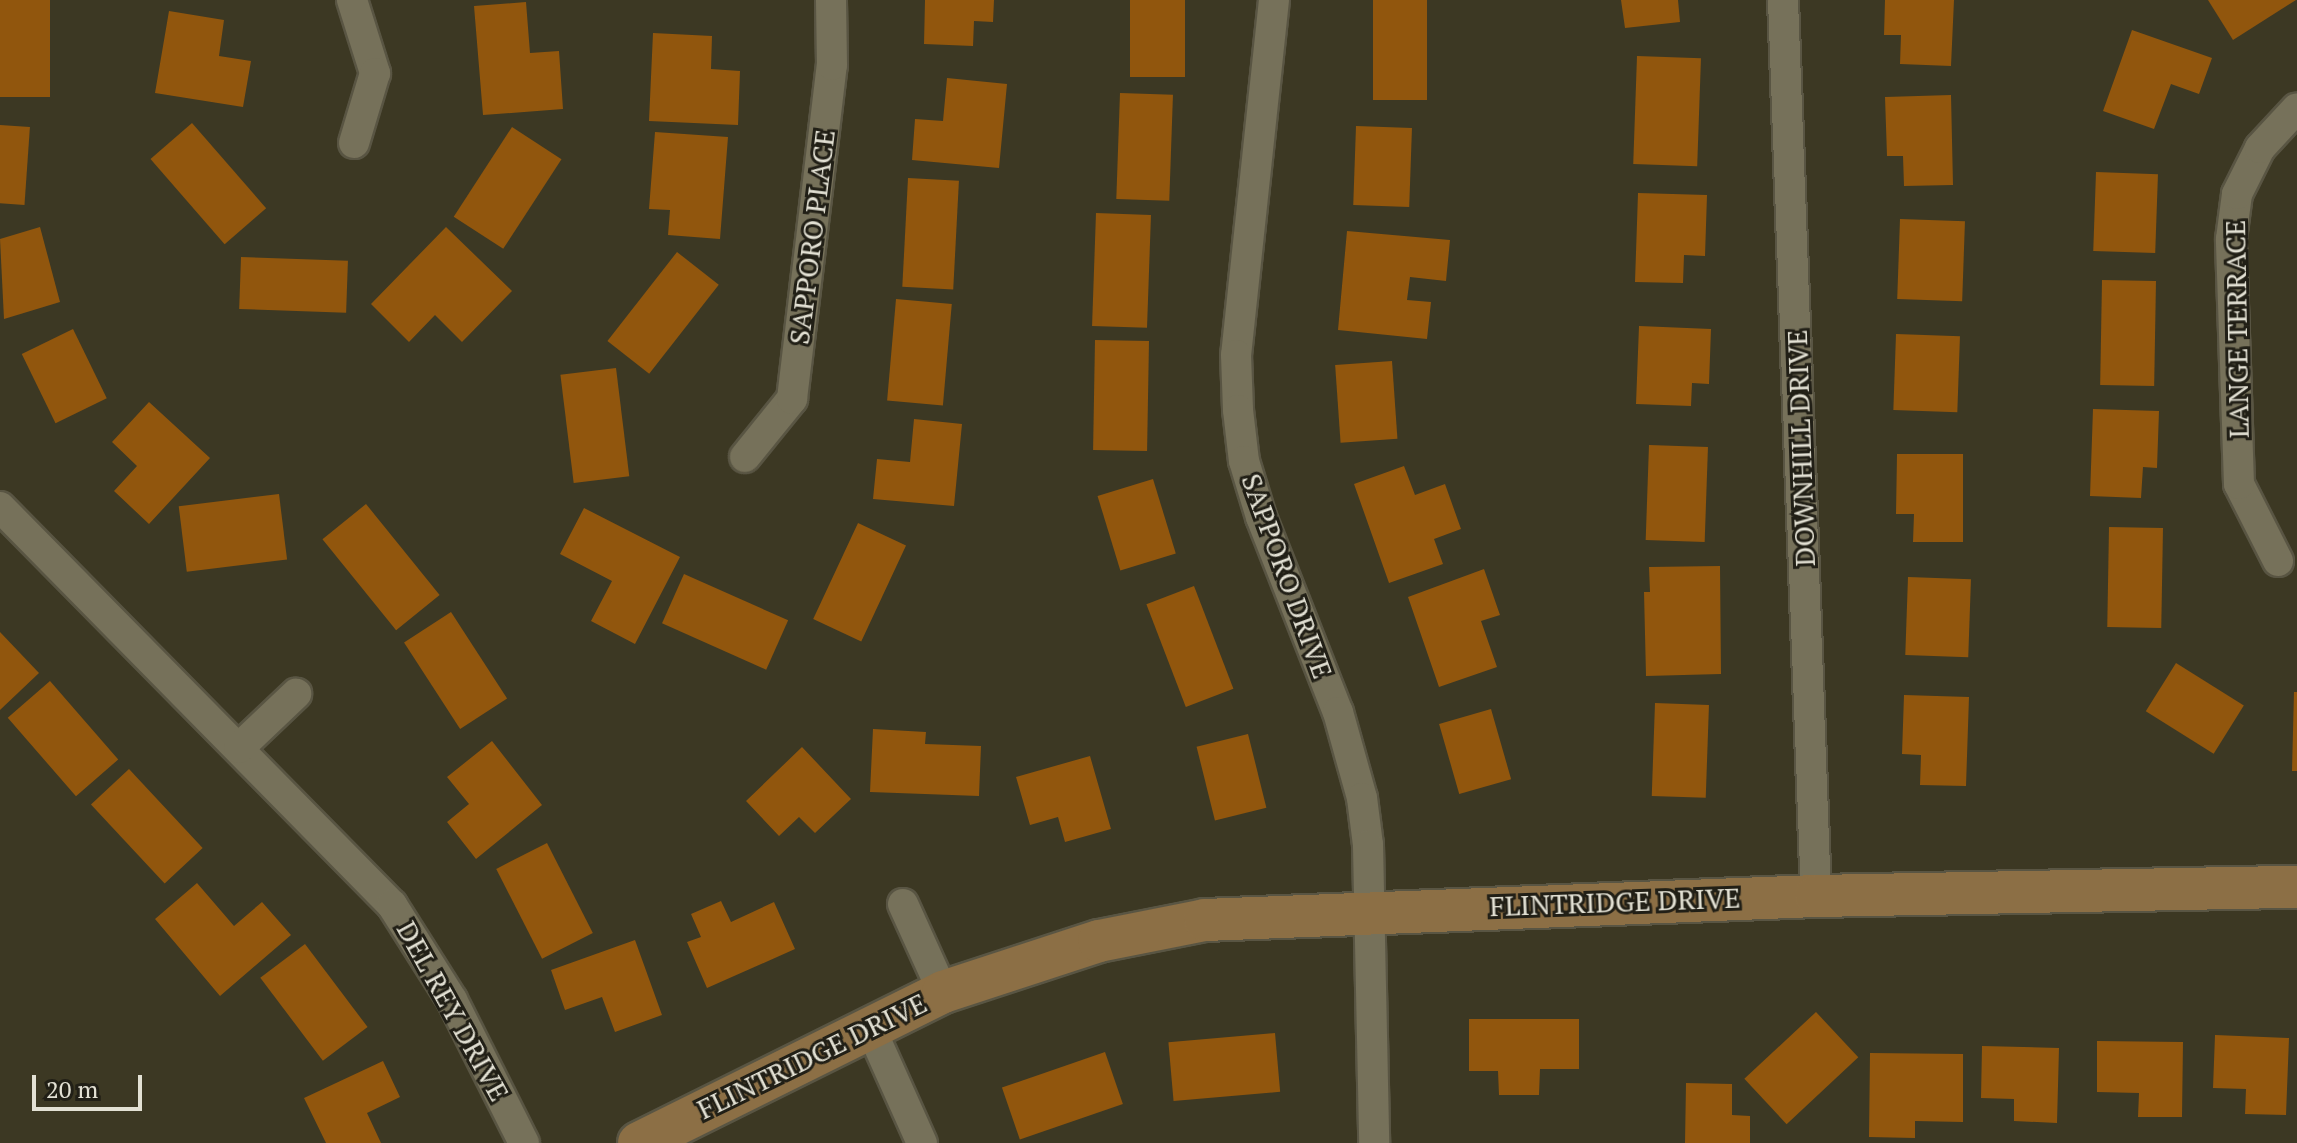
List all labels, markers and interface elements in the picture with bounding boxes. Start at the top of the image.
street label: SAPPORO PLACE [782,128,842,346]
street label: LANGE TERRACE [2218,219,2256,439]
street label: DOWNHILL DRIVE [1780,329,1822,567]
street label: SAPPORO DRIVE [1234,469,1340,683]
street label: FLINTRIDGE DRIVE [1489,881,1741,923]
street label: DEL REY DRIVE [390,915,516,1107]
street label: FLINTRIDGE DRIVE [692,986,932,1126]
scale bar [36,1059,146,1109]
text: 20 m [46,1073,98,1105]

